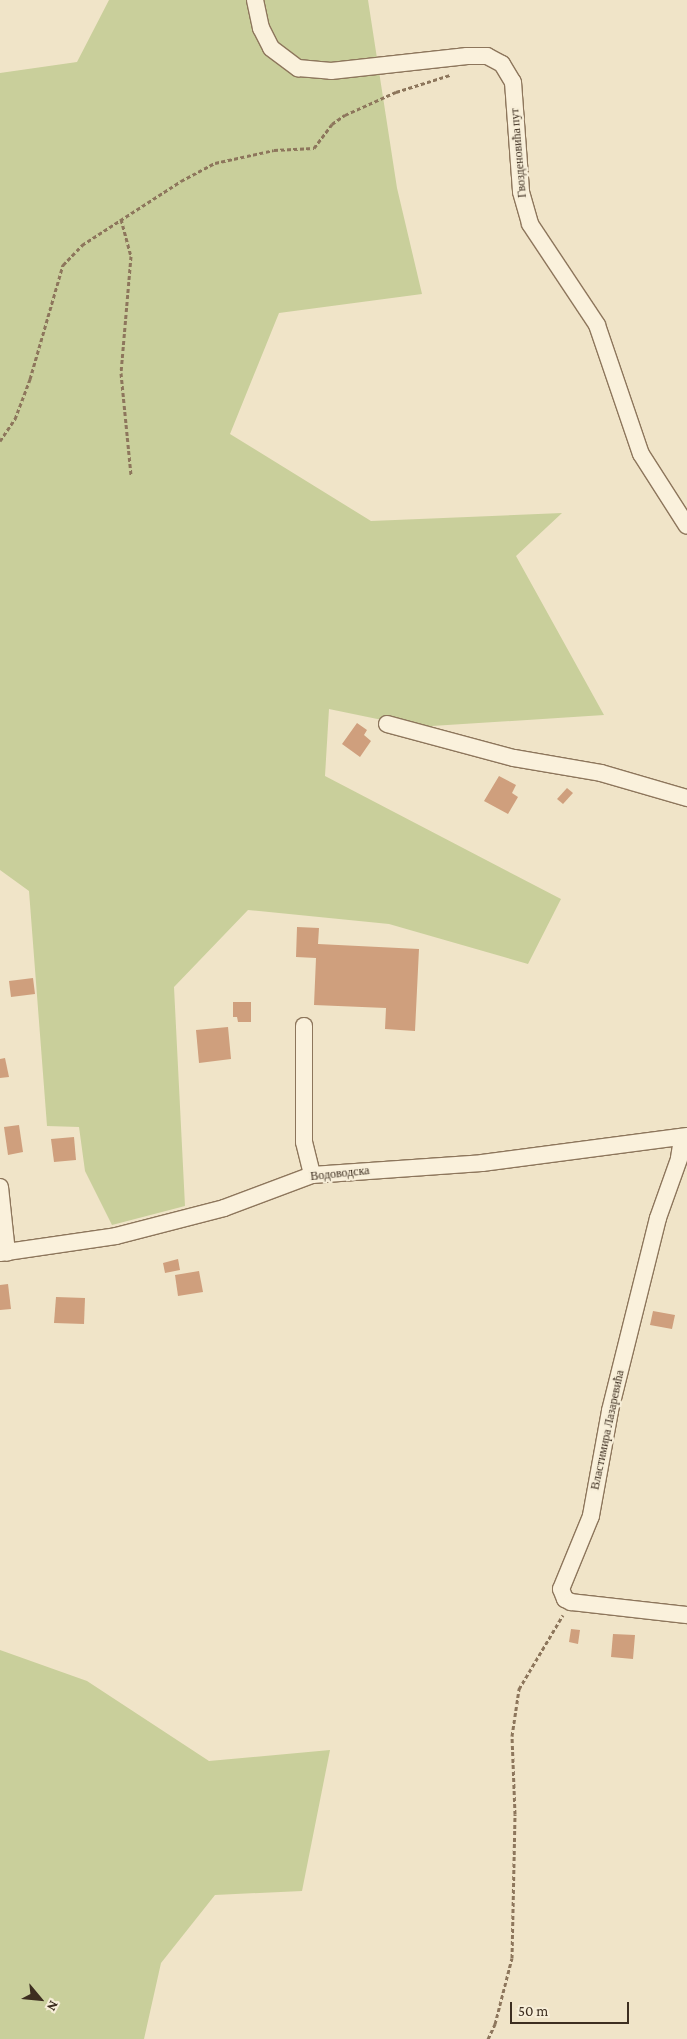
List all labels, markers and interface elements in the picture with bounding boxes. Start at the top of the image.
street label: Гвозденовића пут [508,108,530,198]
street label: Водоводска [310,1164,370,1184]
street label: Властимира Лазаревића [588,1369,628,1491]
north arrow [15,1974,65,2024]
scale bar [512,1992,631,2024]
text: N [44,1998,63,2014]
text: 50 m [518,2003,548,2019]

